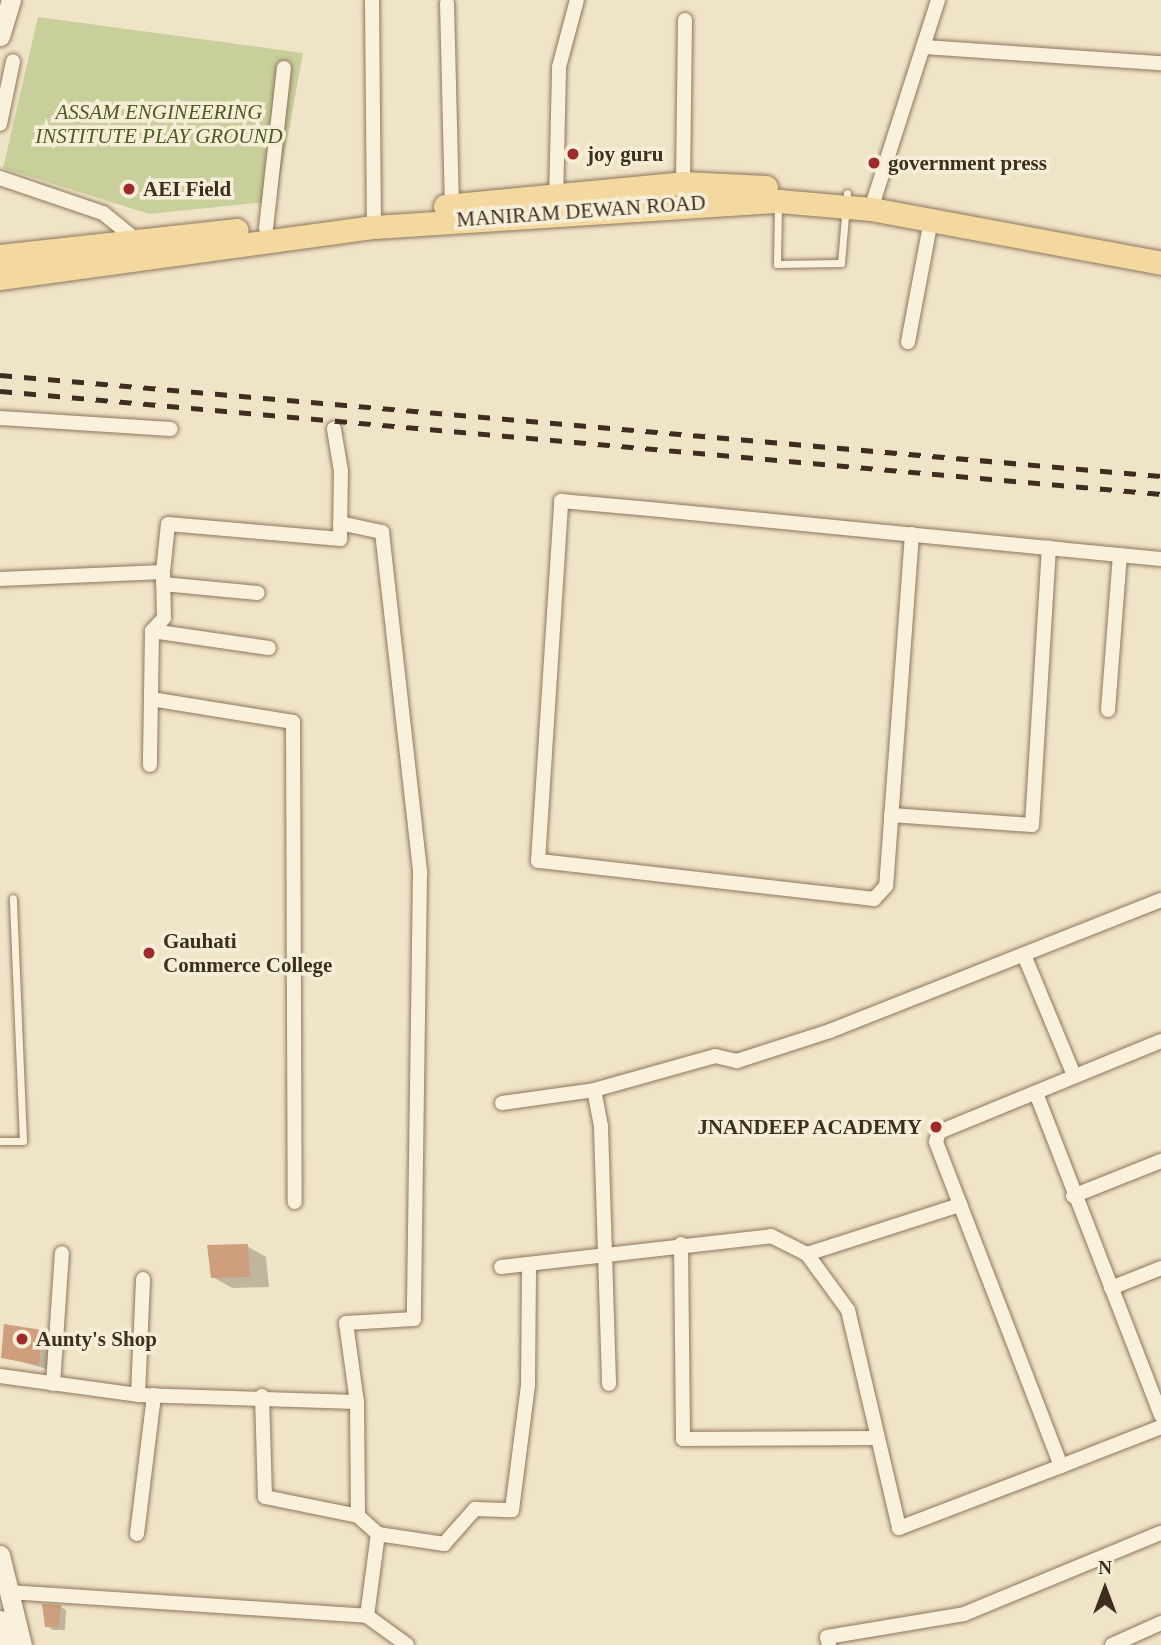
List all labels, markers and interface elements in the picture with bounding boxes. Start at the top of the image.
park label: ASSAM ENGINEERING INSTITUTE PLAY GROUND [35,99,283,149]
place label: joy guru [587,141,663,167]
marker: joy guru [565,146,581,162]
place label: government press [888,150,1047,176]
marker: government press [866,155,882,171]
place label: AEI Field [143,176,231,202]
marker: AEI Field [121,181,137,197]
street label: MANIRAM DEWAN ROAD [456,190,706,232]
place label: Gauhati Commerce College [163,928,332,978]
marker: Gauhati Commerce College [141,945,157,961]
place label: JNANDEEP ACADEMY [695,1114,922,1140]
marker: JNANDEEP ACADEMY [928,1119,944,1135]
place label: Aunty's Shop [36,1326,157,1352]
marker: Aunty's Shop [14,1331,30,1347]
north arrow [1070,1554,1140,1624]
text: N [1098,1557,1112,1578]

